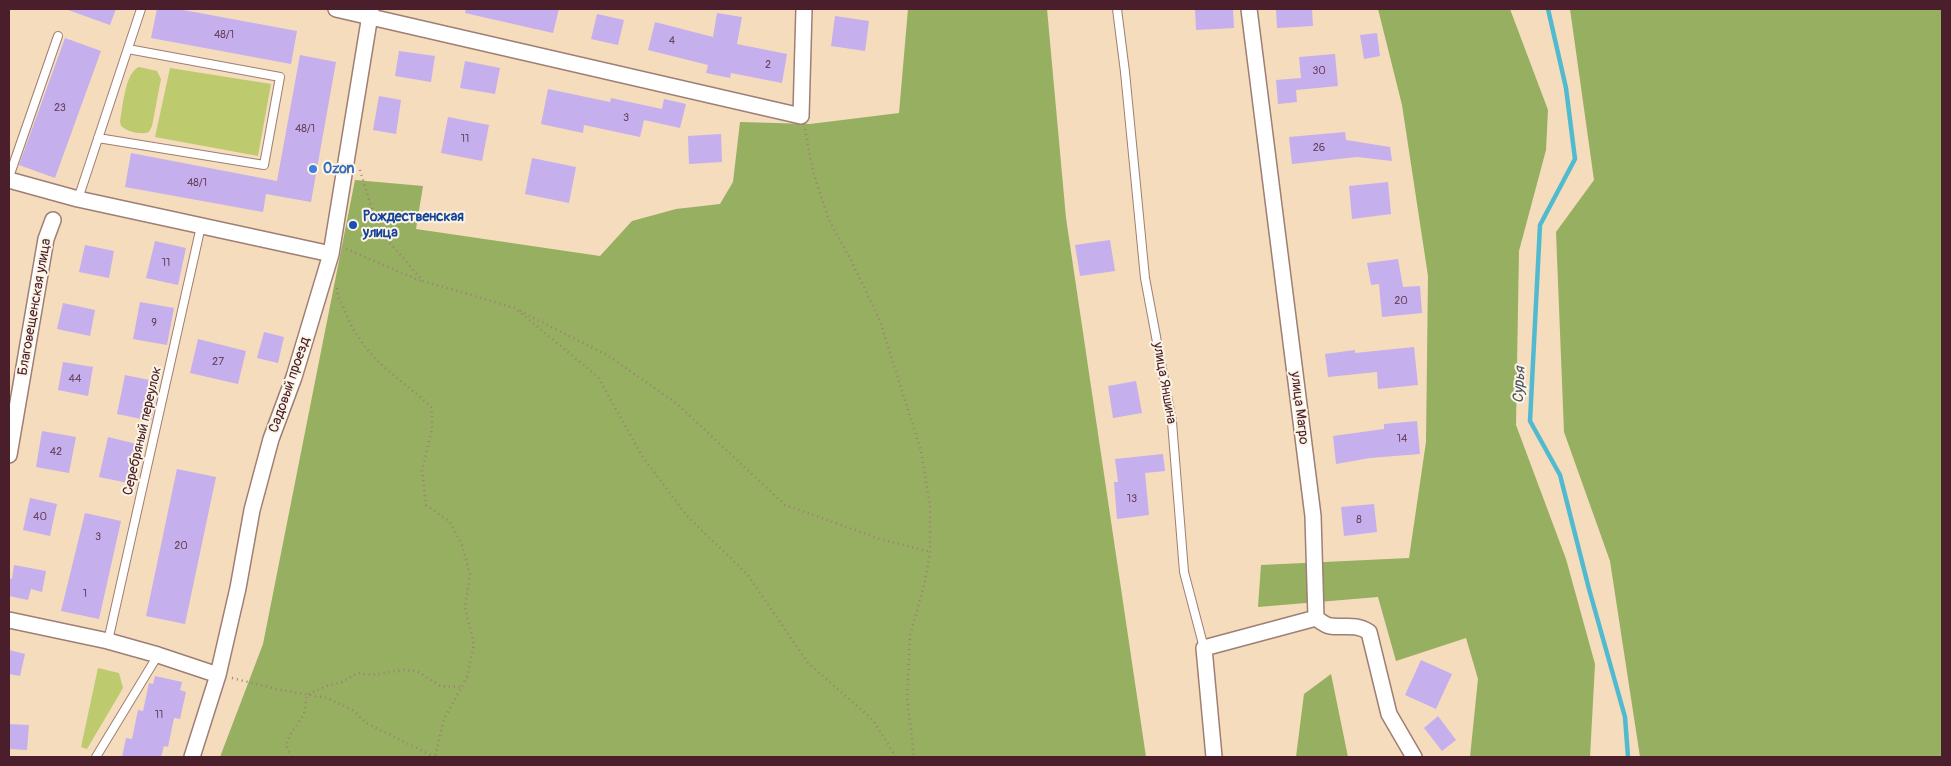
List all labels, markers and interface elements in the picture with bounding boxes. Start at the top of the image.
house number: 48/1 [214,28,234,42]
house number: 4 [669,34,675,48]
house number: 2 [765,58,771,72]
house number: 30 [1312,64,1326,78]
house number: 23 [54,101,66,115]
house number: 3 [623,111,629,125]
house number: 48/1 [295,122,315,136]
house number: 11 [461,132,469,146]
house number: 26 [1313,141,1325,155]
place label: Ozon [323,161,354,177]
marker: Ozon [307,163,319,175]
house number: 48/1 [187,176,207,190]
place label: Рождественская улица [363,209,464,242]
marker: Рождественская улица [347,219,359,231]
street label: Благовещенская улица [15,237,55,377]
house number: 11 [162,256,170,270]
house number: 20 [1394,294,1408,308]
house number: 9 [151,316,157,330]
street label: Садовый проезд [266,335,314,435]
street label: улица Яншина [1149,341,1179,425]
house number: 27 [212,355,224,369]
street label: Серебряный переулок [120,365,166,497]
water label: Сурья [1510,366,1530,404]
street label: улица Магро [1286,371,1312,445]
house number: 44 [69,372,81,386]
house number: 14 [1397,432,1407,446]
house number: 42 [50,445,62,459]
house number: 13 [1127,492,1137,506]
house number: 40 [33,510,47,524]
house number: 8 [1356,513,1362,527]
house number: 3 [95,530,101,544]
house number: 20 [174,539,188,553]
house number: 1 [83,587,87,601]
house number: 11 [155,708,163,722]

